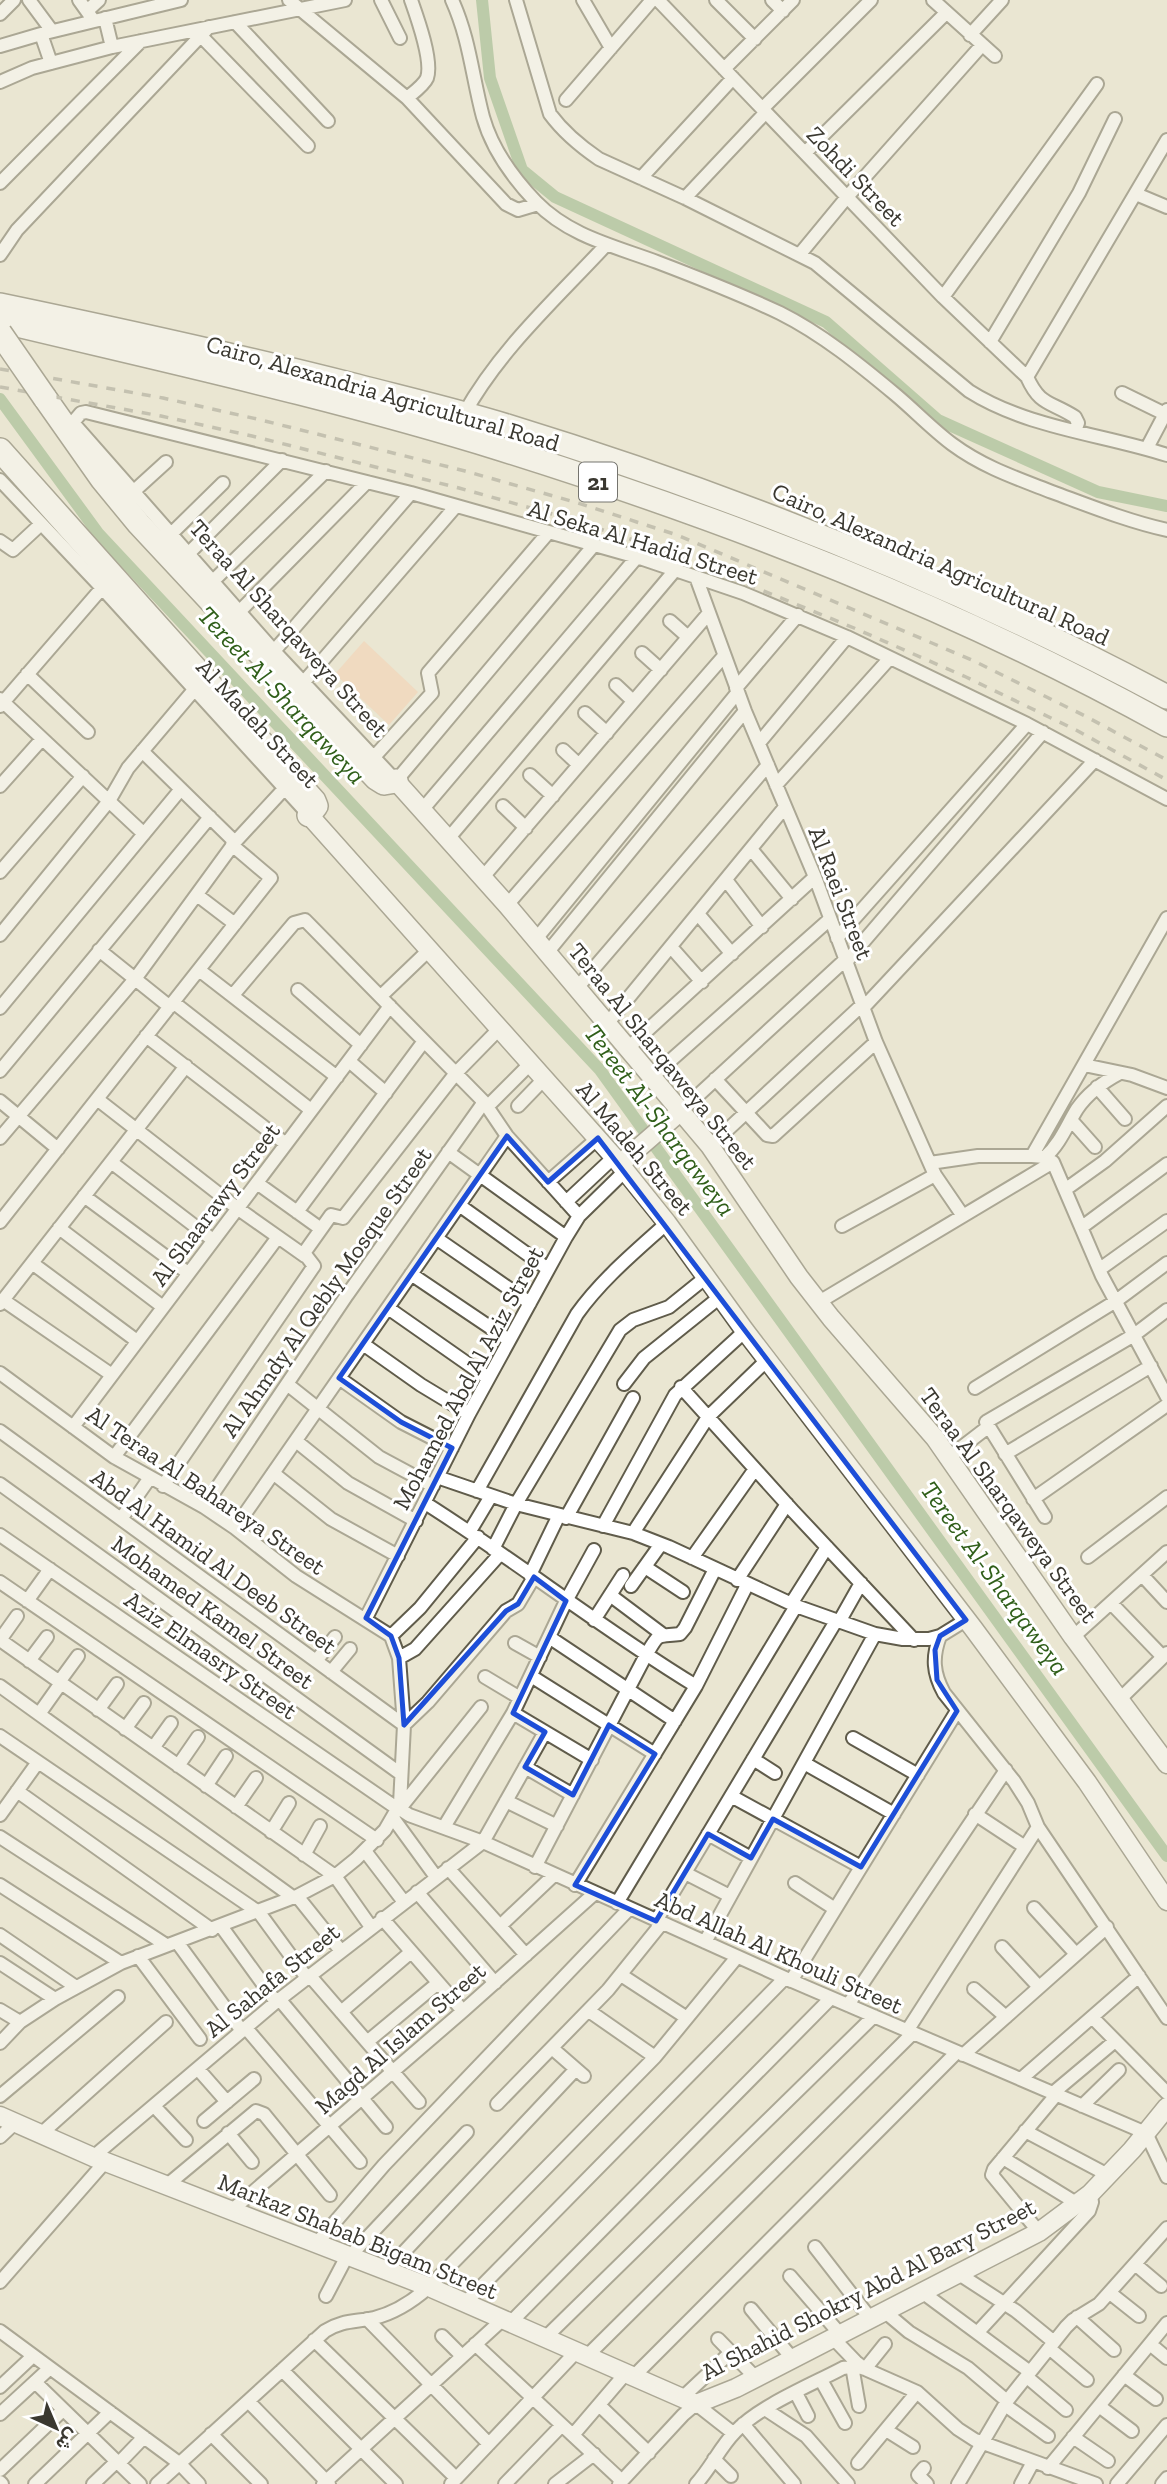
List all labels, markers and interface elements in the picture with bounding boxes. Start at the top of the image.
street label: Zohdi Street [801,120,911,232]
street label: Cairo, Alexandria Agricultural Road [203,329,563,457]
road number: 21 [579,462,617,502]
street label: Cairo, Alexandria Agricultural Road [768,476,1114,652]
street label: Al Seka Al Hadid Street [525,493,762,591]
street label: Teraa Al Sharqaweya Street [183,513,395,743]
water label: Tereet Al-Sharqaweya [191,599,373,791]
street label: Al Madeh Street [191,652,325,794]
street label: Al Raei Street [802,822,880,964]
street label: Teraa Al Sharqaweya Street [563,937,763,1175]
water label: Tereet Al-Sharqaweya [577,1018,743,1222]
street label: Al Madeh Street [570,1075,700,1221]
street label: Al Shaarawy Street [144,1117,286,1291]
street label: Al Ahmdy Al Qebly Mosque Street [214,1141,438,1443]
street label: Mohamed Abd Al Aziz Street [386,1241,550,1515]
street label: Teraa Al Sharqaweya Street [914,1382,1104,1628]
street label: Al Teraa Al Bahareya Street [81,1399,331,1581]
street label: Abd Al Hamid Al Deeb Street [85,1462,343,1660]
water label: Tereet Al-Sharqaweya [914,1475,1076,1681]
street label: Mohamed Kamel Street [106,1529,320,1695]
street label: Aziz Elmasry Street [119,1585,303,1725]
street label: Abd Allah Al Khouli Street [651,1884,907,2020]
street label: Al Sahafa Street [199,1917,345,2043]
street label: Magd Al Islam Street [309,1956,491,2120]
street label: Markaz Shabab Bigam Street [214,2167,502,2305]
street label: Al Shahid Shokry Abd Al Bary Street [696,2192,1040,2386]
north arrow [21,2393,91,2463]
text: ش [51,2424,84,2456]

